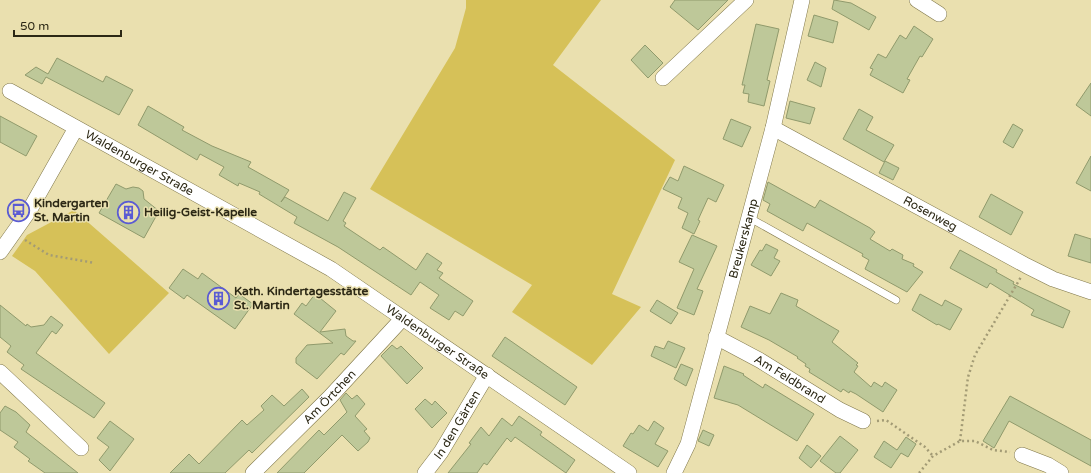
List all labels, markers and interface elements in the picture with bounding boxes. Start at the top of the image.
scale bar [14,12,121,38]
text: 50 m [20,19,49,33]
street label: Waldenburger Straße [83,127,196,199]
street label: Rosenweg [901,193,960,234]
place label: Kindergarten St. Martin [34,196,109,224]
bus stop icon: Kindergarten St. Martin [6,197,32,223]
street label: Breukerskamp [726,197,761,280]
building icon: Heilig-Geist-Kapelle [116,199,142,225]
place label: Heilig-Geist-Kapelle [144,205,257,220]
place label: Kath. Kindertagesstätte St. Martin [234,284,369,312]
building icon: Kath. Kindertagesstätte St. Martin [206,285,232,311]
street label: Waldenburger Straße [383,302,492,382]
street label: Am Feldbrand [752,352,828,406]
street label: Am Örtchen [300,367,359,427]
street label: In den Gärten [431,388,483,462]

